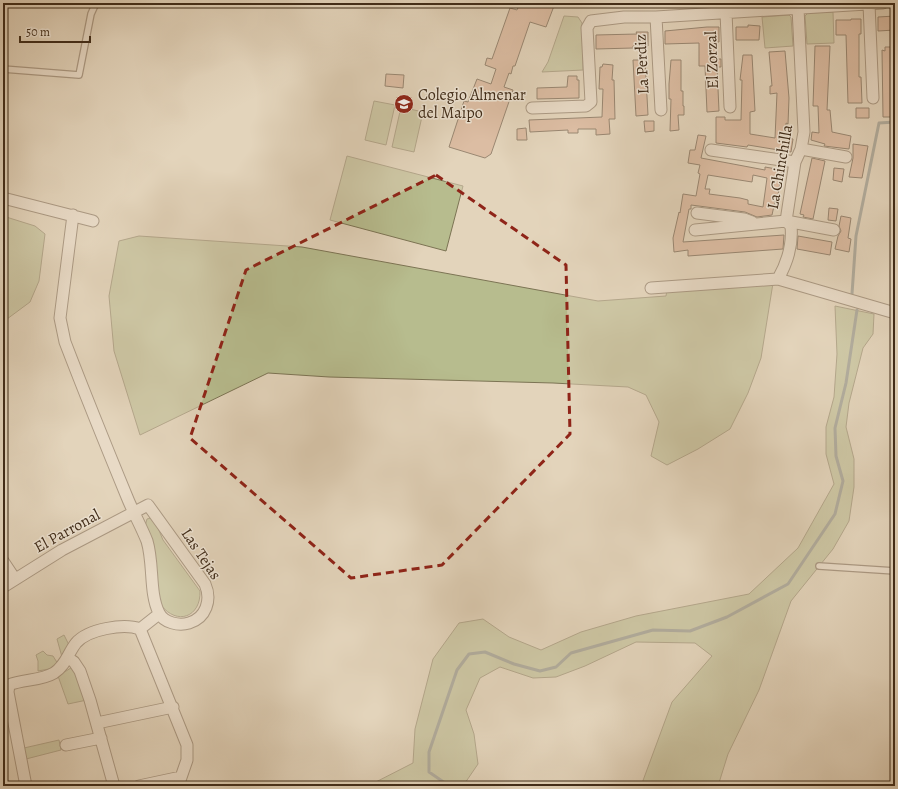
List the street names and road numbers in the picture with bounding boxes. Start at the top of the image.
street label: El Zorzal [700,30,724,89]
street label: La Perdiz [629,33,655,95]
street label: La Chinchilla [762,122,798,211]
street label: El Parronal [30,504,104,558]
street label: Las Tejas [176,524,226,584]

